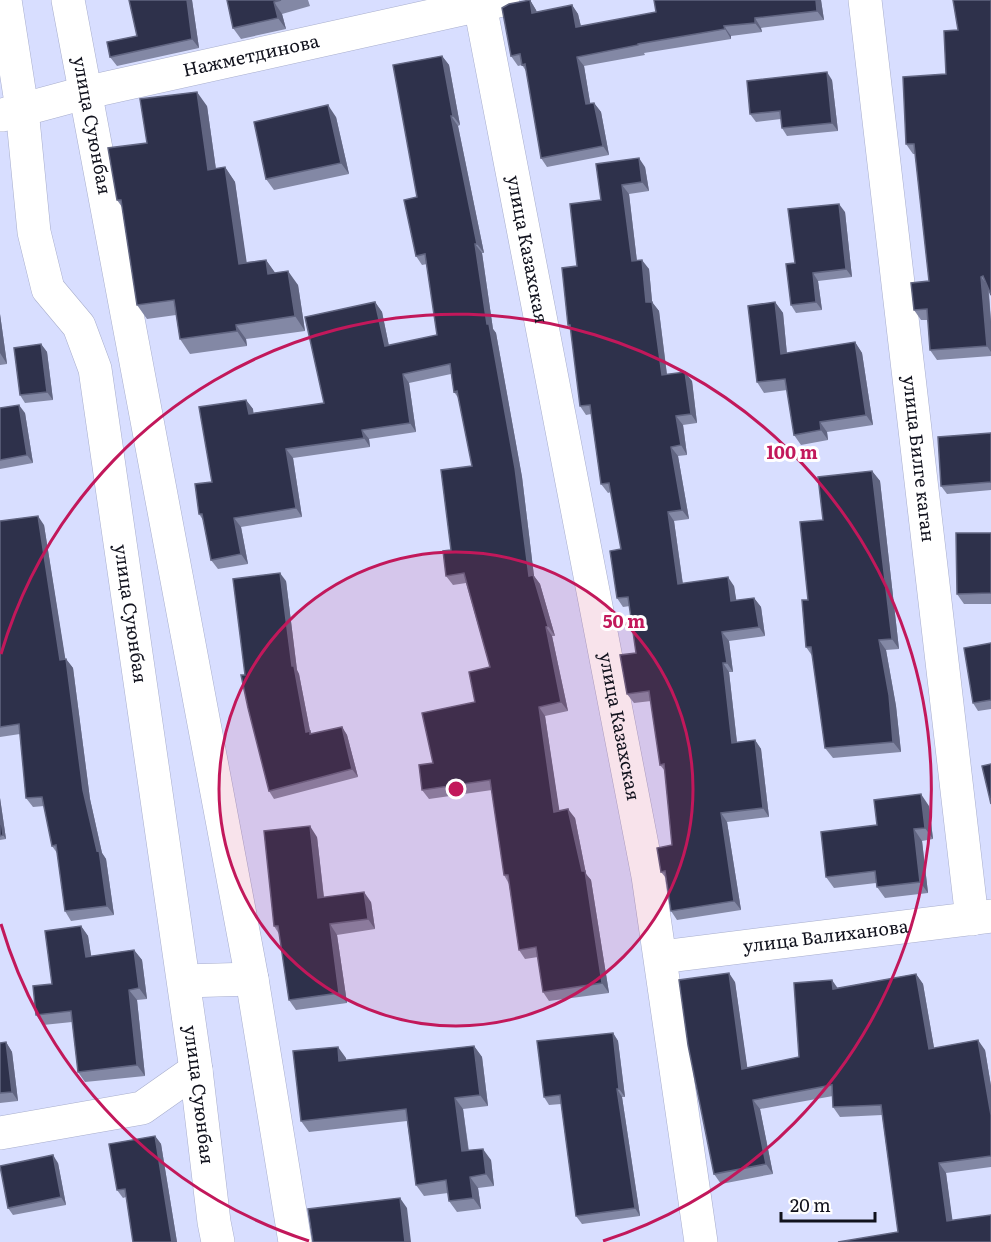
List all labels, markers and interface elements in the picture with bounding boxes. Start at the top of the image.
street label: Нажметдинова [180,26,322,83]
street label: улица Суюнбая [67,54,119,197]
street label: улица Казахская [501,173,556,326]
street label: улица Билге каган [897,374,943,544]
text: 100 m [766,438,818,465]
street label: улица Суюнбая [108,542,155,685]
text: 50 m [603,607,645,634]
street label: улица Казахская [593,650,648,803]
centre of rings [446,779,466,799]
street label: улица Валиханова [741,911,910,959]
street label: улица Суюнбая [178,1023,222,1166]
scale bar [781,1185,876,1223]
text: 20 m [790,1191,831,1218]

